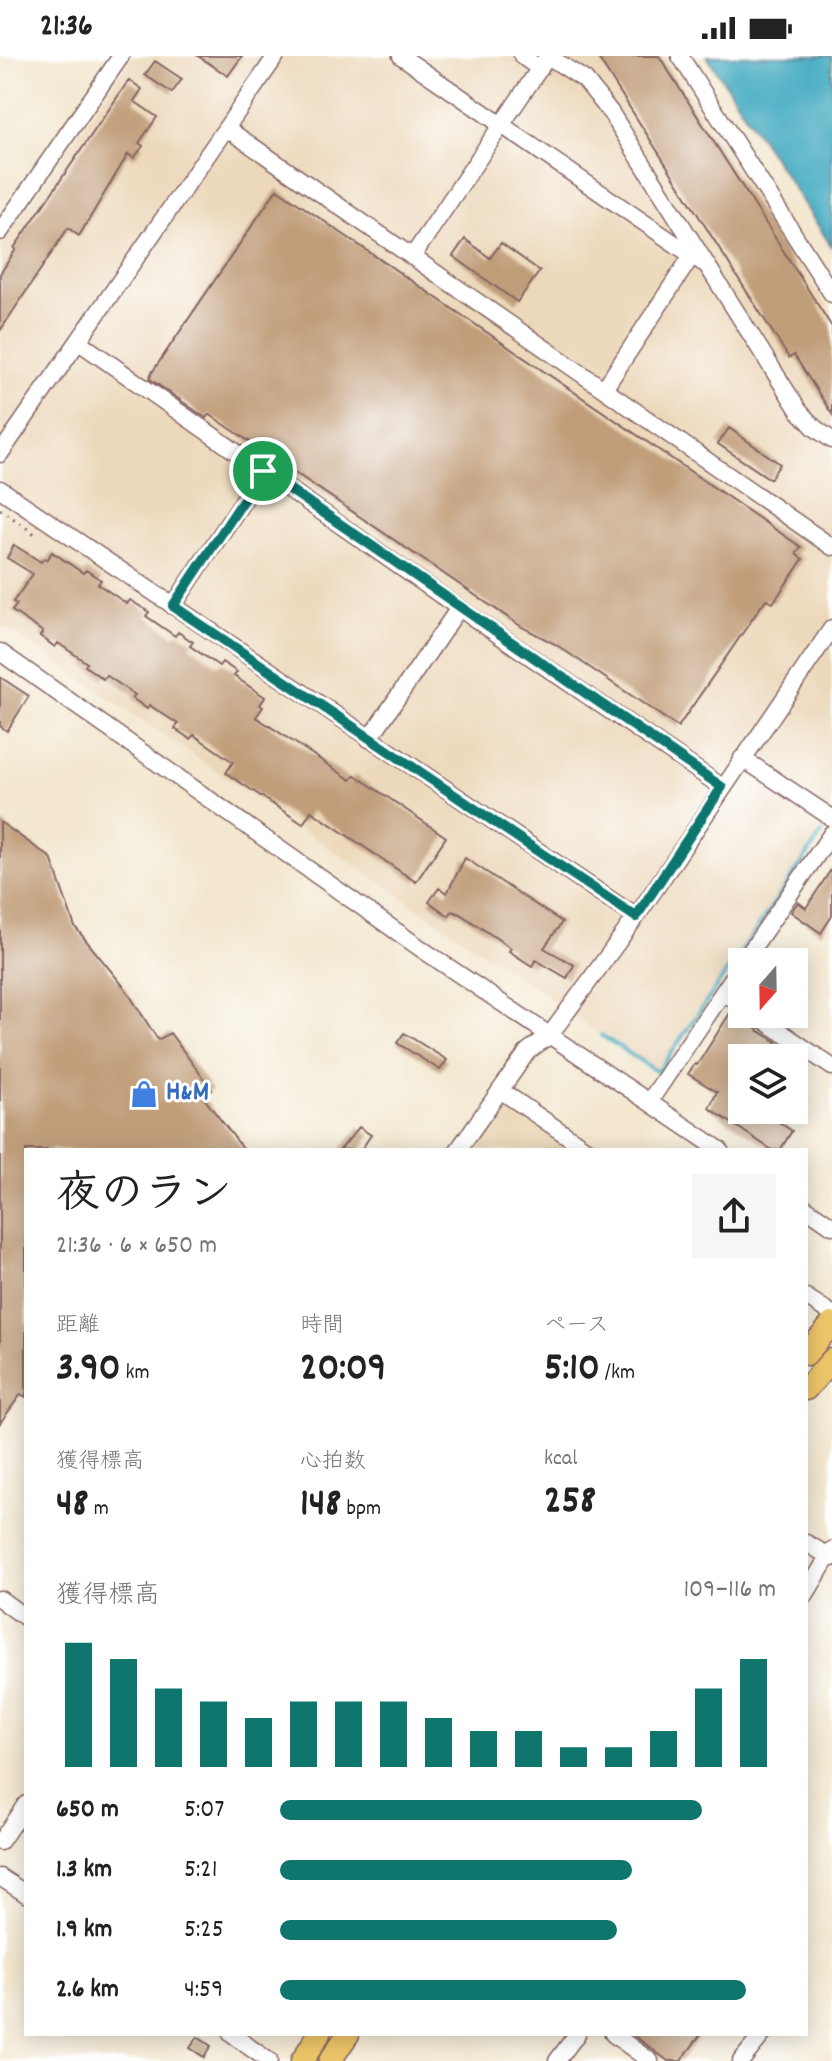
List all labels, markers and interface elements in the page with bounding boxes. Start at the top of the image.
text: 21:36 [40,7,93,50]
pin [229,437,297,505]
icon: arrive [241,449,285,493]
north arrow [728,948,808,1028]
map controls [728,948,808,1124]
button: layers [728,1044,808,1124]
place label: H&M [166,1074,209,1114]
shop icon: H&M [129,1079,159,1109]
text: 夜のラン [56,1166,232,1229]
button: share [692,1174,776,1258]
text: 21:36 · 6 × 650 m [56,1228,217,1265]
text: 距離 [56,1311,100,1342]
text: 時間 [300,1311,344,1342]
text: ペース [544,1311,609,1342]
text: 3.90 [56,1342,121,1399]
text: 20:09 [300,1342,386,1399]
text: 5:10 [544,1342,600,1399]
text: km [121,1358,150,1389]
text: /km [600,1358,635,1389]
text: kcal [544,1444,577,1475]
text: 獲得標高 [56,1447,144,1478]
text: 心拍数 [300,1447,366,1478]
text: 258 [544,1475,596,1532]
text: 48 [56,1478,89,1535]
text: 148 [300,1478,341,1535]
text: m [89,1494,109,1525]
text: bpm [341,1494,381,1525]
text: 109–116 m [683,1572,776,1609]
text: 獲得標高 [56,1578,160,1615]
text: 650 m [56,1792,119,1829]
text: 5:07 [184,1792,224,1829]
text: 1.3 km [56,1852,112,1889]
text: 5:21 [184,1852,217,1889]
text: 1.9 km [56,1912,112,1949]
text: 5:25 [184,1912,224,1949]
text: 2.6 km [56,1972,119,2009]
text: 4:59 [184,1972,223,2009]

